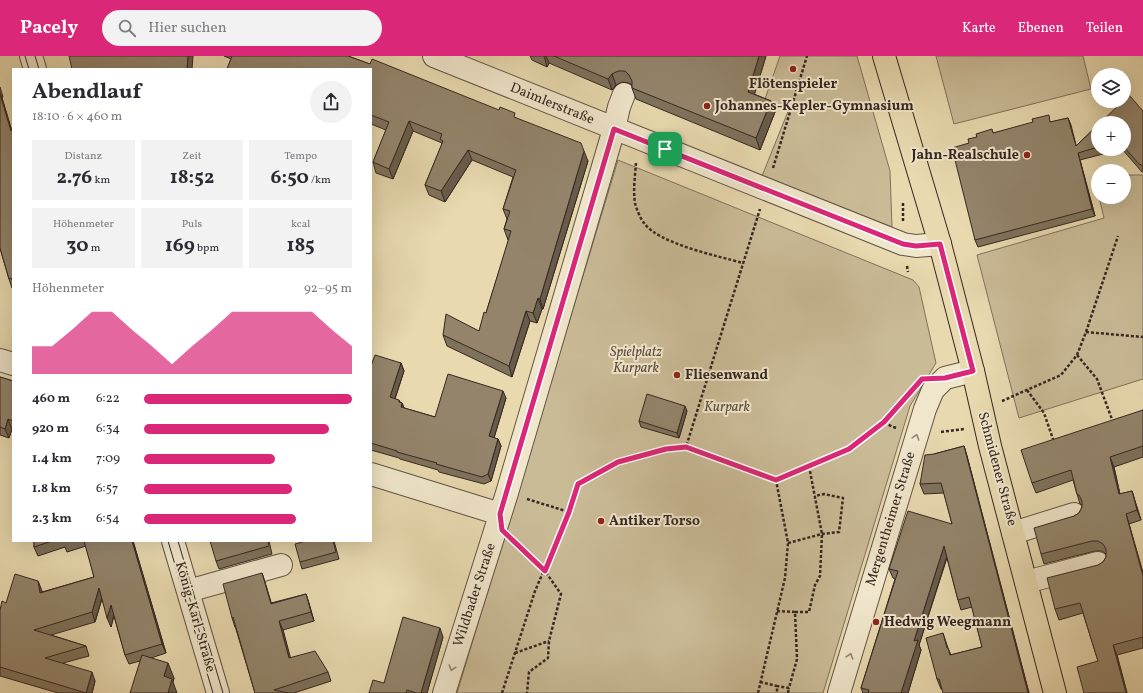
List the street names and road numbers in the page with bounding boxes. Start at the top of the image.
street label: Daimlerstraße [507,78,597,130]
street label: Schmidener Straße [973,410,1021,528]
street label: Mergentheimer Straße [861,449,921,589]
street label: Wildbader Straße [449,540,501,649]
street label: König-Karl-Straße [170,559,220,675]

